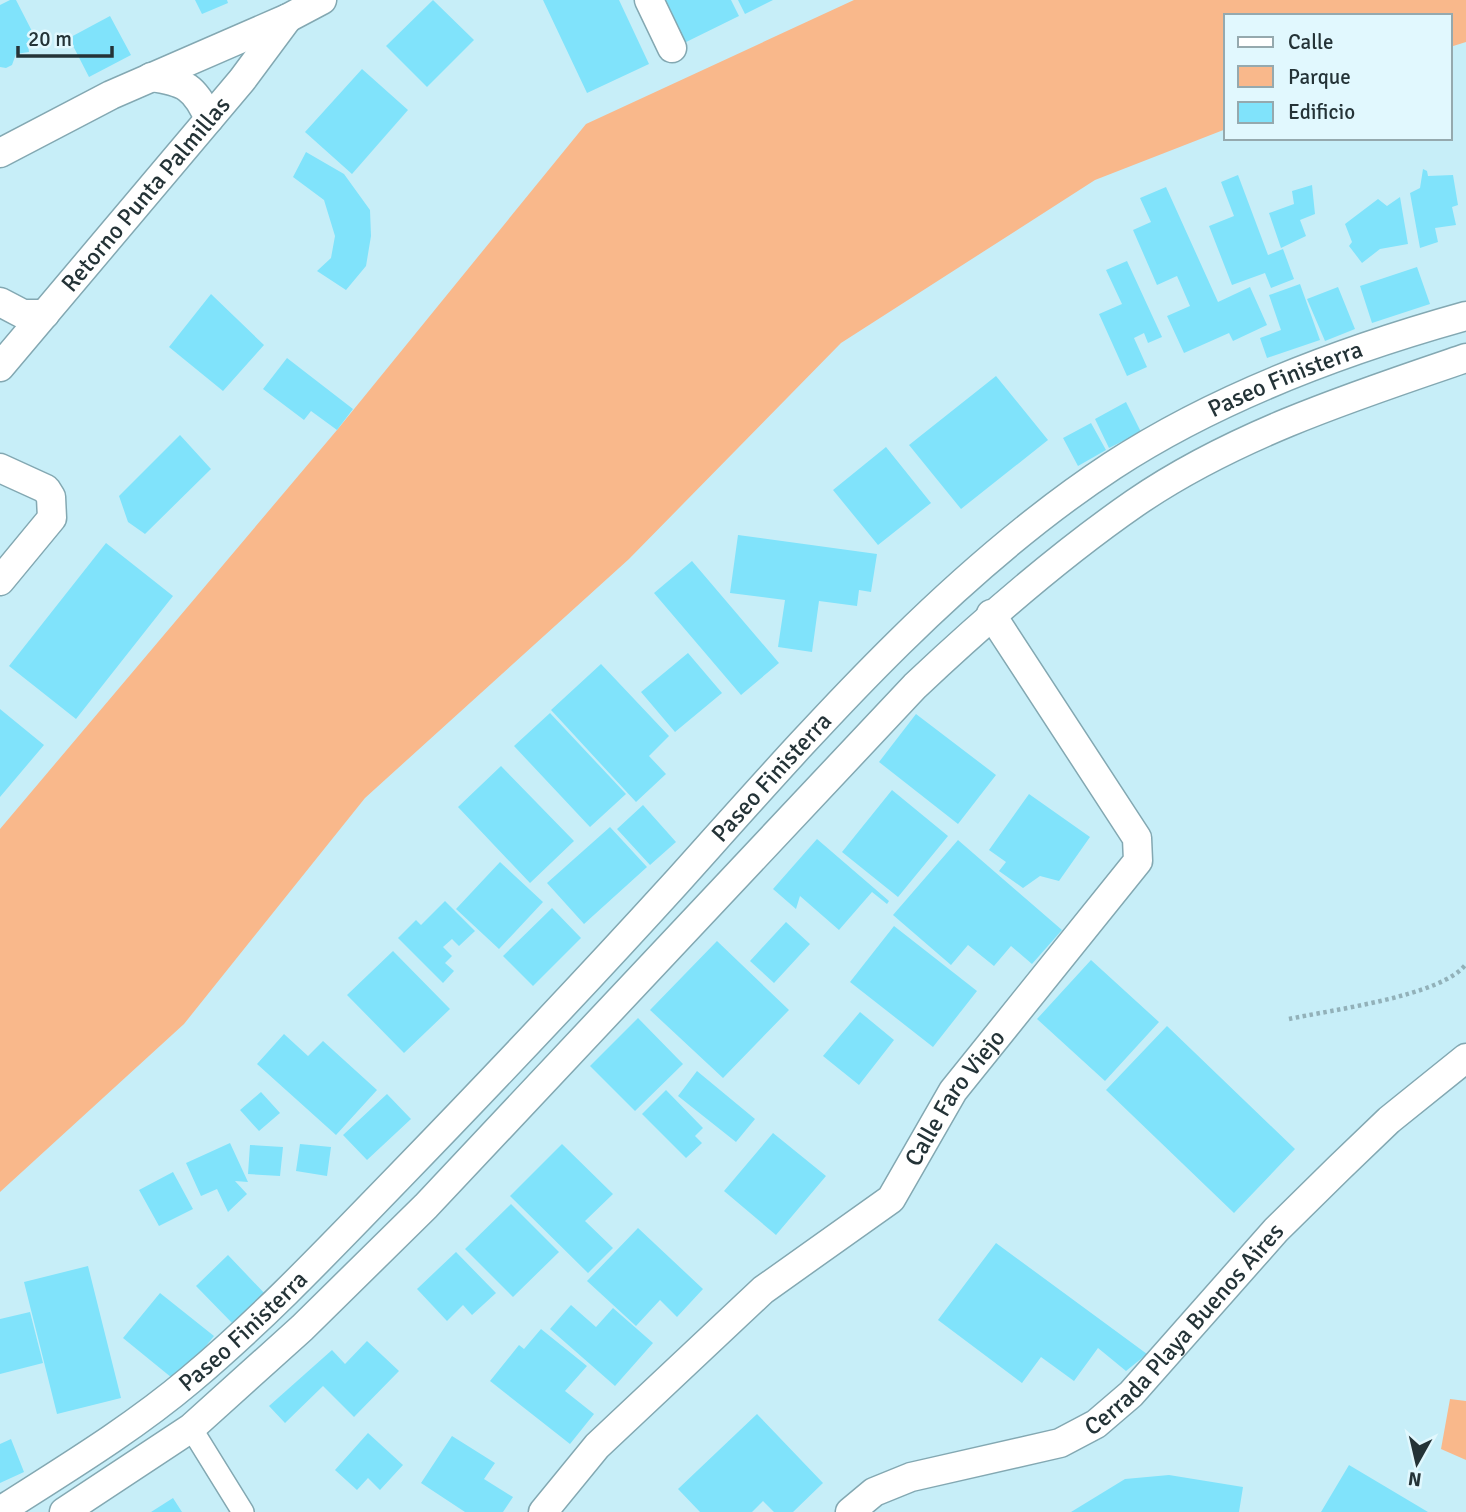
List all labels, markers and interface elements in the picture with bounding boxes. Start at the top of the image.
scale bar [18,14,112,58]
legend [1224,14,1452,140]
text: 20 m [28,26,72,52]
text: Calle [1288,29,1334,55]
text: Parque [1288,64,1351,90]
street label: Retorno Punta Palmillas [55,90,237,298]
text: Edificio [1288,99,1355,125]
street label: Paseo Finisterra [1203,334,1367,424]
street label: Paseo Finisterra [705,706,838,848]
street label: Calle Faro Viejo [898,1023,1012,1171]
street label: Cerrada Playa Buenos Aires [1079,1217,1290,1442]
street label: Paseo Finisterra [173,1264,314,1398]
north arrow [1382,1428,1452,1498]
text: N [1407,1466,1423,1492]

